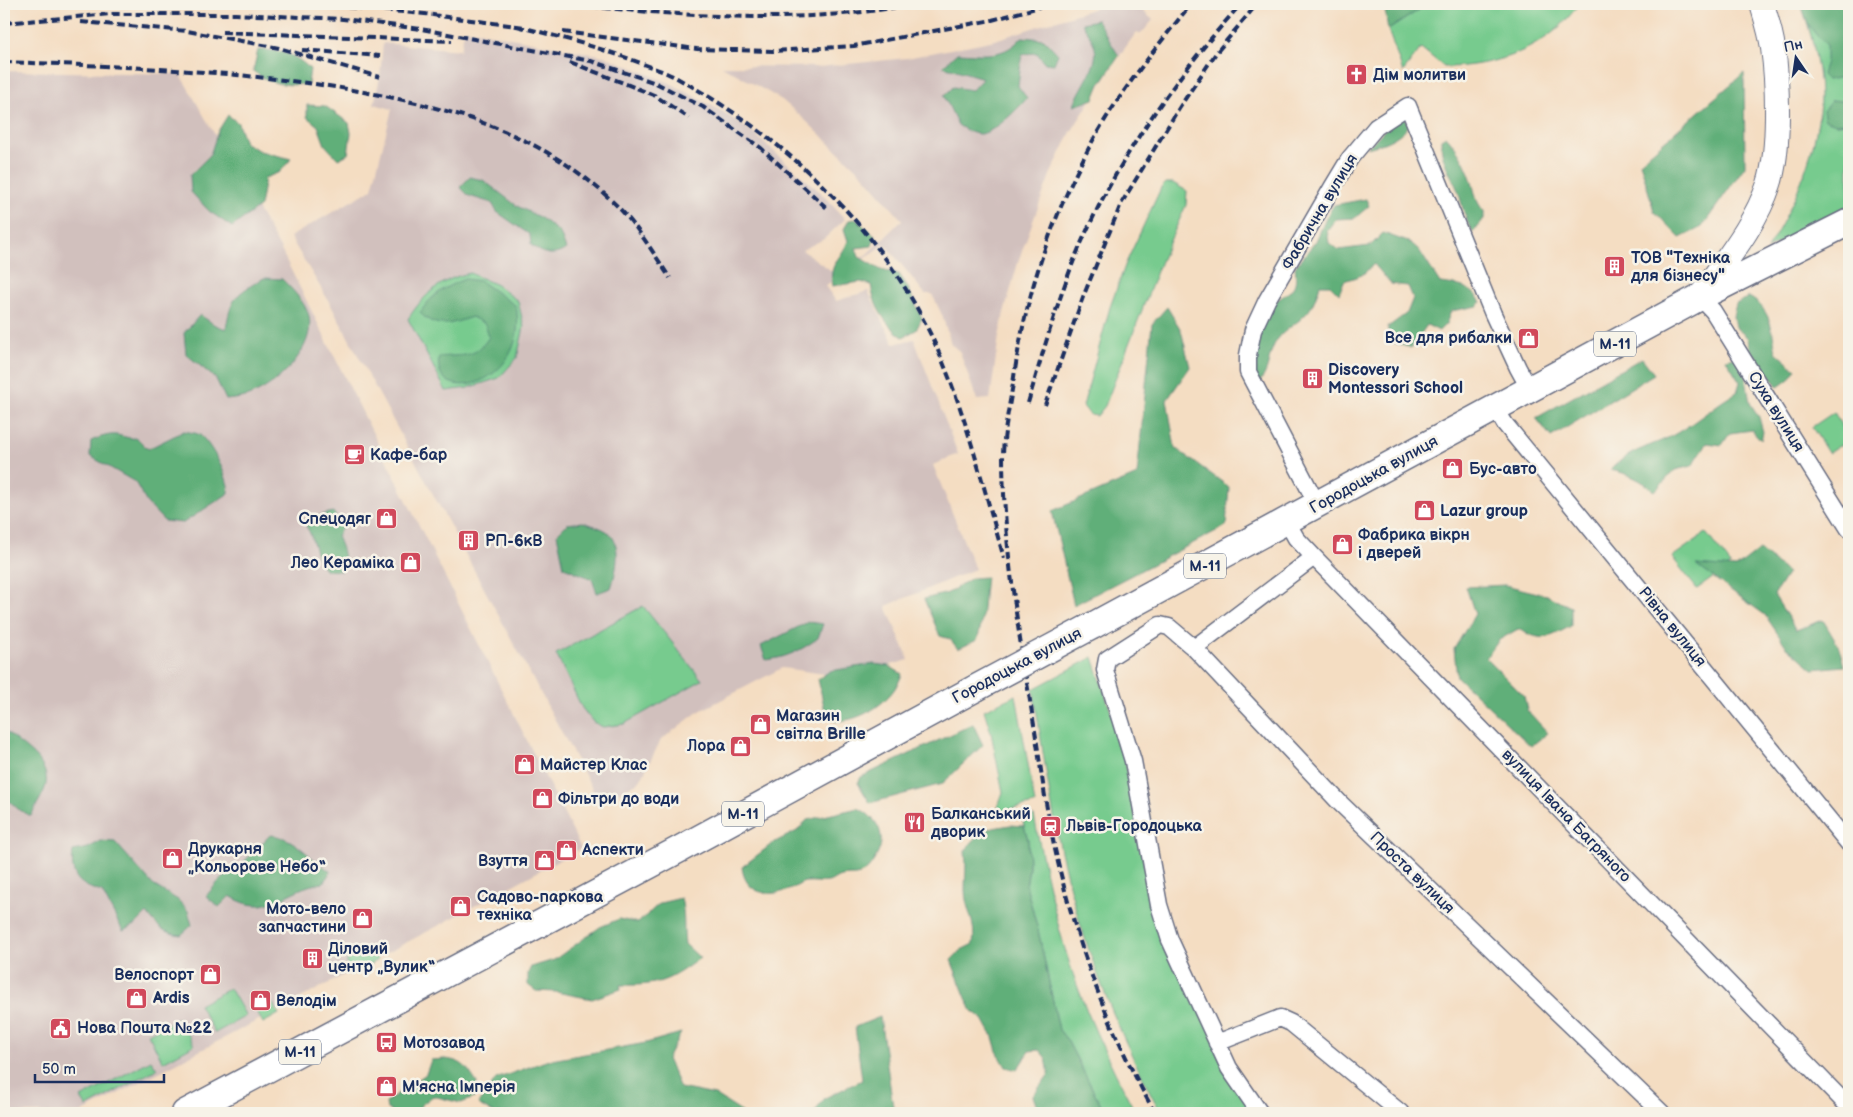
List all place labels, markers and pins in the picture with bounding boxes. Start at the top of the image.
church icon: Дім молитви [1345,63,1369,87]
place label: Дім молитви [1373,66,1466,85]
place label: ТОВ "Техніка для бізнесу" [1630,249,1731,286]
building icon: ТОВ "Техніка для бізнесу" [1603,255,1627,279]
shop icon: Все для рибалки [1516,326,1540,350]
place label: Все для рибалки [1385,329,1512,348]
place label: Discovery Montessori School [1328,361,1463,398]
building icon: Discovery Montessori School [1300,367,1324,391]
cafe icon: Кафе-бар [342,443,366,467]
place label: Кафе-бар [370,446,448,465]
shop icon: Бус-авто [1441,457,1465,481]
place label: Бус-авто [1469,460,1537,479]
shop icon: Lazur group [1412,499,1436,523]
place label: Lazur group [1440,502,1528,521]
shop icon: Спецодяг [375,507,399,531]
place label: Спецодяг [298,510,372,529]
place label: Фабрика вікрн і дверей [1358,526,1470,563]
building icon: РП-6кВ [457,529,481,553]
place label: РП-6кВ [485,532,542,551]
shop icon: Фабрика вікрн і дверей [1330,532,1354,556]
shop icon: Лео Кераміка [398,551,422,575]
place label: Лео Кераміка [290,554,395,573]
place label: Магазин світла Brille [776,707,866,744]
shop icon: Магазин світла Brille [748,713,772,737]
shop icon: Лора [729,734,753,758]
place label: Лора [686,737,726,756]
shop icon: Майстер Клас [512,753,536,777]
place label: Майстер Клас [540,756,647,775]
shop icon: Фільтри до води [530,787,554,811]
place label: Фільтри до води [558,790,679,809]
place label: Балканський дворик [930,805,1031,842]
restaurant icon: Балканський дворик [903,811,927,835]
station icon: Львів-Городоцька [1038,814,1062,838]
place label: Львів-Городоцька [1065,817,1203,836]
shop icon: Аспекти [554,838,578,862]
place label: Друкарня „Кольорове Небо“ [188,840,327,877]
place label: Аспекти [581,841,644,860]
shop icon: Друкарня „Кольорове Небо“ [160,846,184,870]
shop icon: Взуття [532,849,556,873]
place label: Взуття [478,852,528,871]
place label: Садово-паркова техніка [477,888,604,925]
shop icon: Садово-паркова техніка [449,894,473,918]
place label: Мото-вело запчастини [259,900,346,937]
shop icon: Мото-вело запчастини [350,906,374,930]
place label: Діловий центр „Вулик“ [328,940,436,977]
building icon: Діловий центр „Вулик“ [300,946,324,970]
shop icon: Велоспорт [198,963,222,987]
place label: Велоспорт [114,966,194,985]
shop icon: Ardis [125,986,149,1010]
place label: Ardis [152,989,190,1008]
shop icon: Велодім [248,989,272,1013]
place label: Велодім [276,992,337,1011]
public building icon: Нова Пошта №22 [49,1016,73,1040]
place label: Нова Пошта №22 [77,1019,212,1038]
bus stop icon: Мотозавод [375,1031,399,1055]
place label: Мотозавод [403,1034,485,1053]
shop icon: М'ясна Імперія [374,1075,398,1099]
place label: М'ясна Імперія [402,1078,515,1097]

